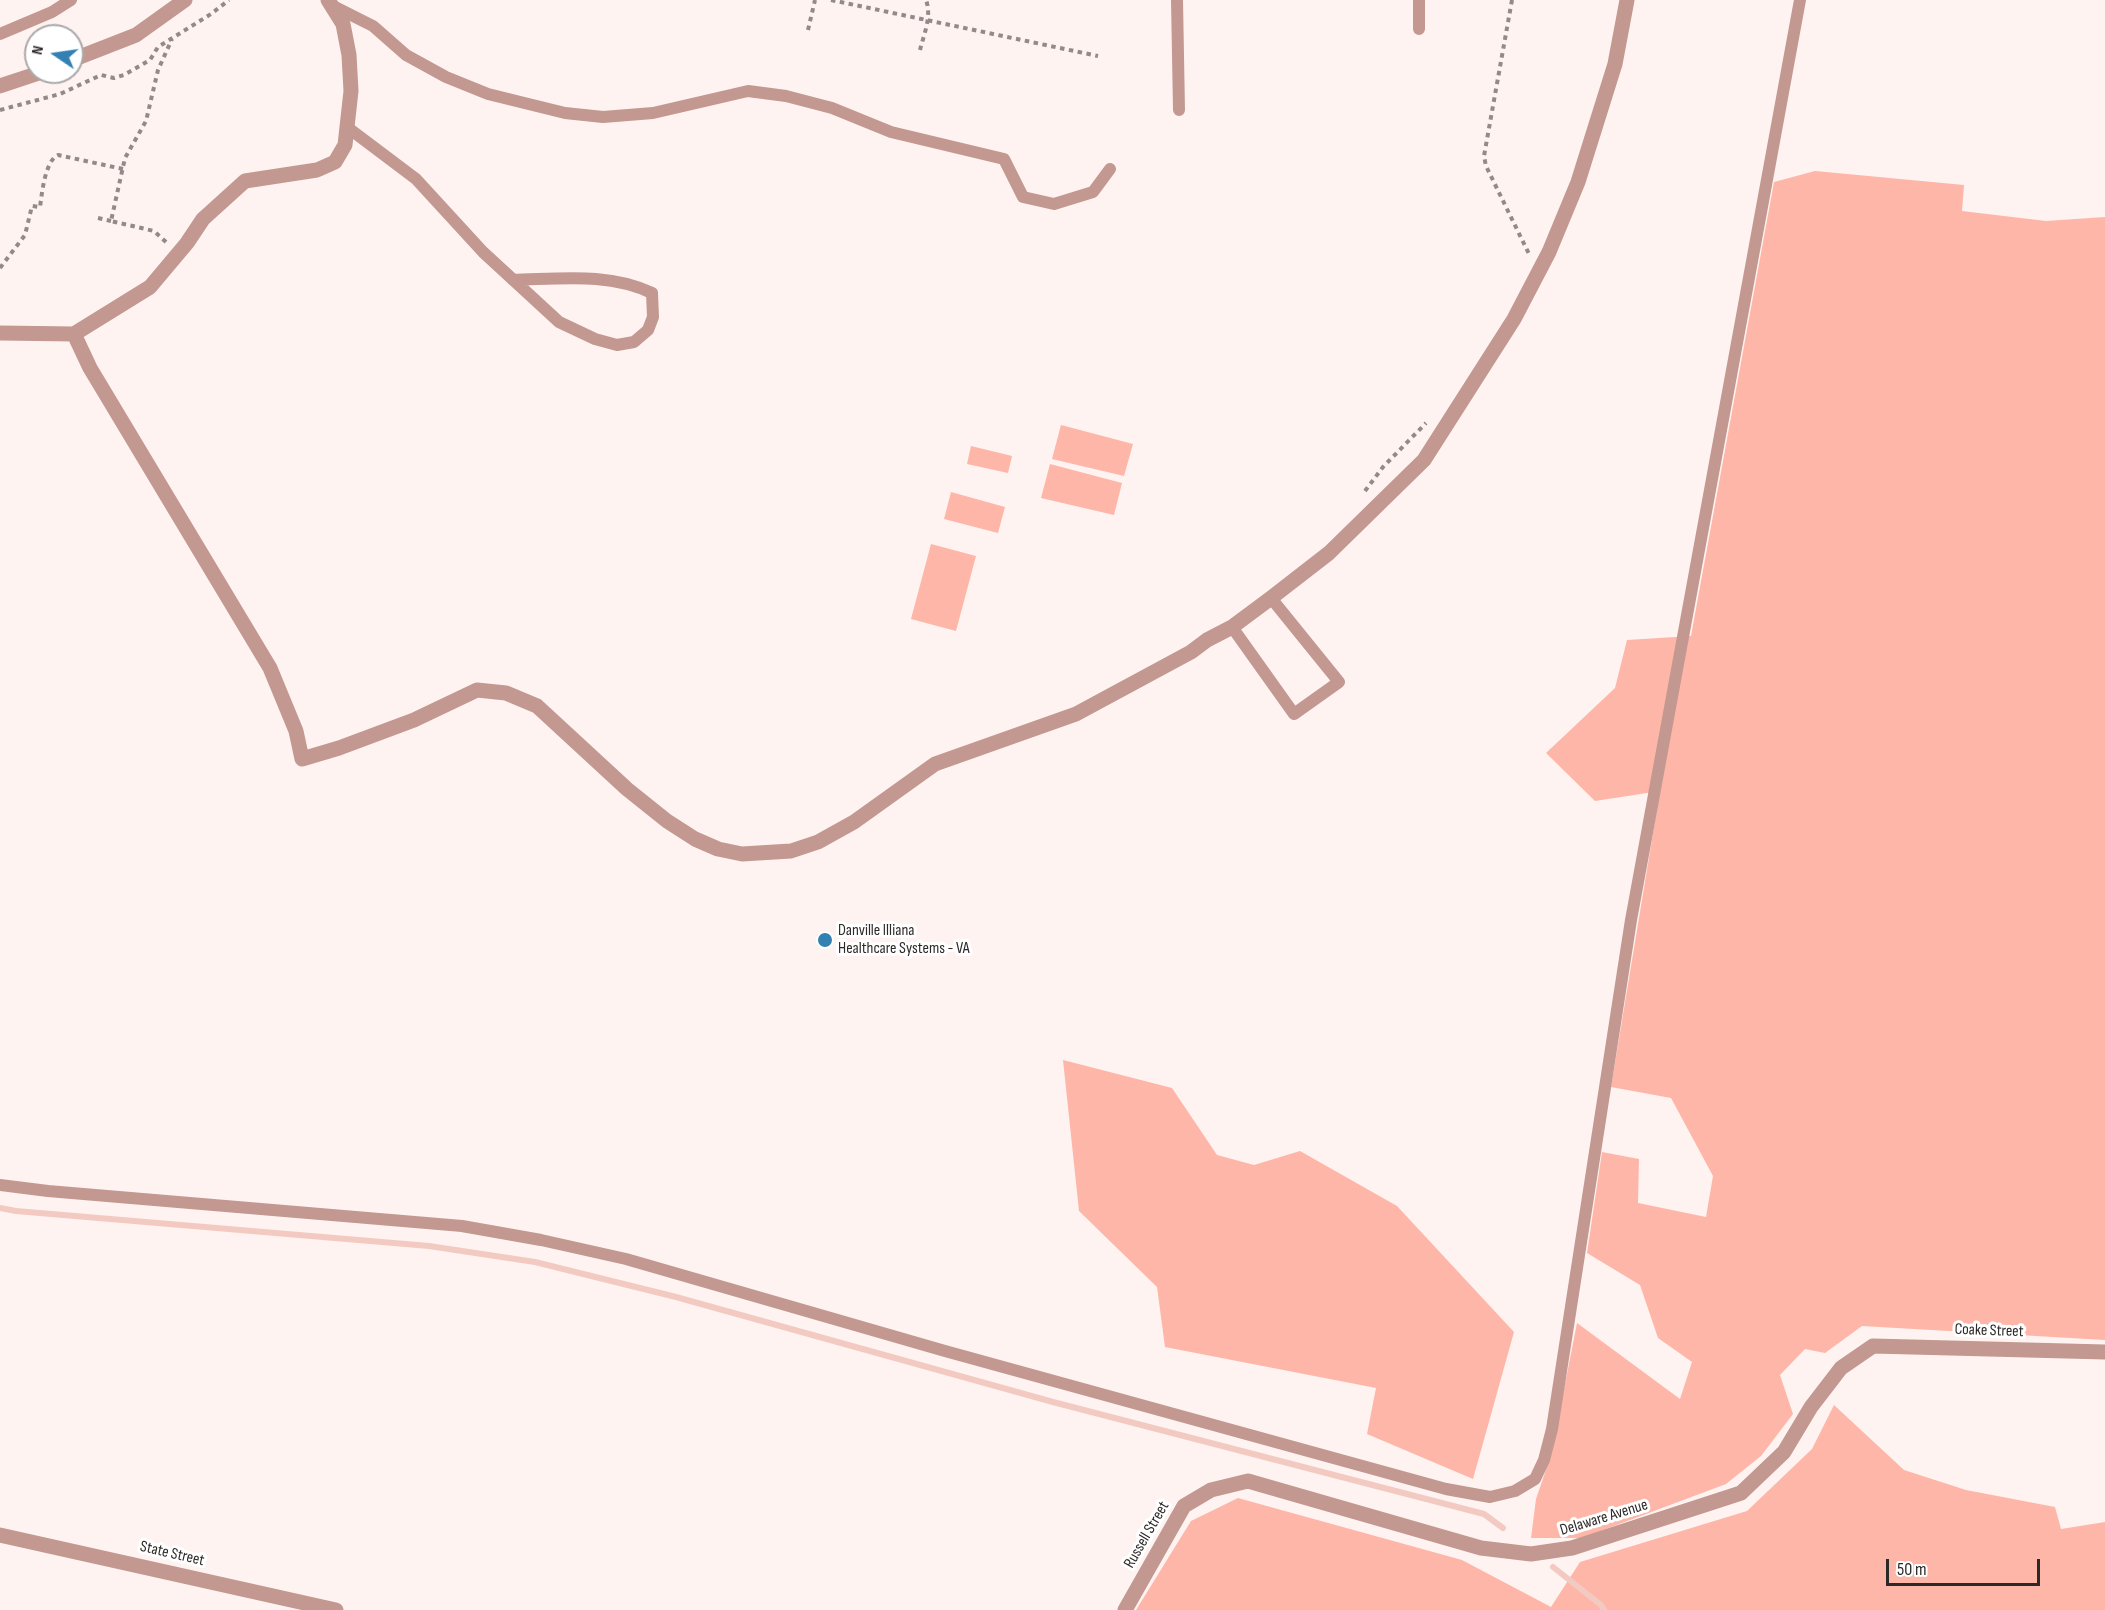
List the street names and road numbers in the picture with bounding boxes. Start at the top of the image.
street label: Coake Street [1954,1320,2024,1342]
street label: Delaware Avenue [1558,1496,1650,1540]
street label: Russell Street [1120,1498,1174,1572]
street label: State Street [138,1537,206,1571]

